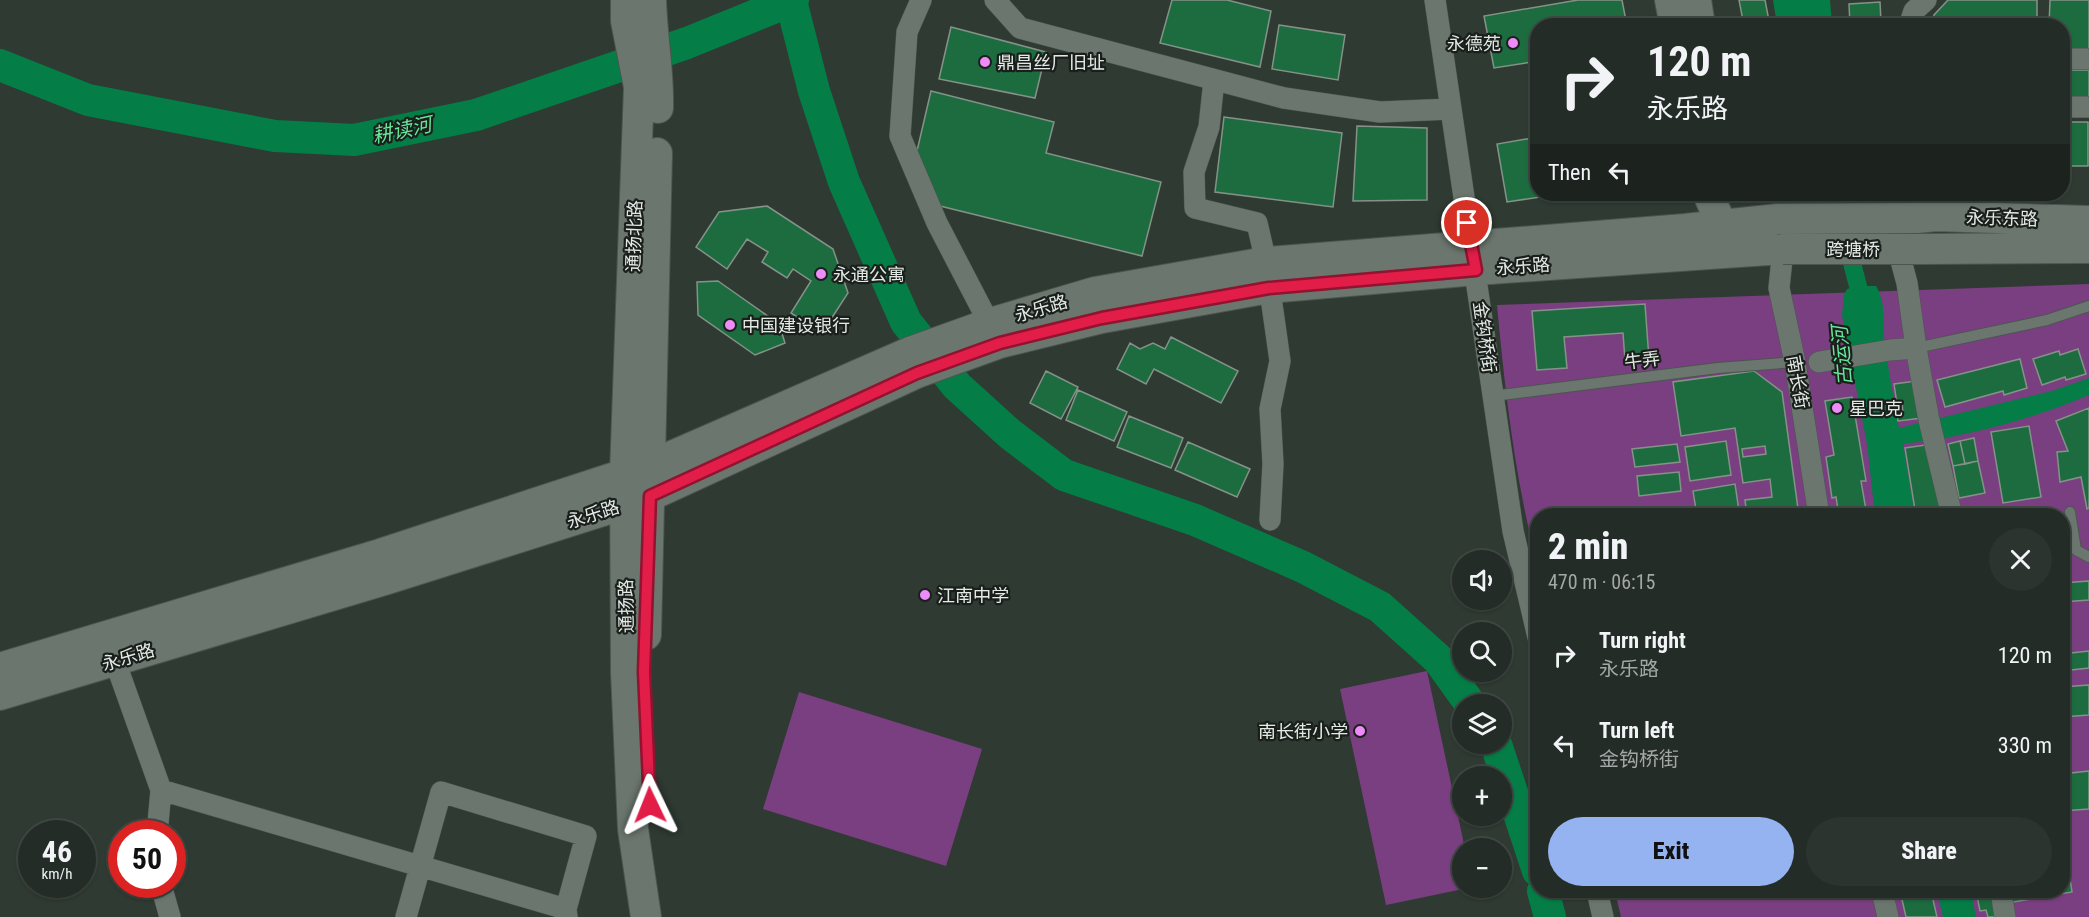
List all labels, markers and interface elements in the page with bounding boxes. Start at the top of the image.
place label: 永德苑 [1447,33,1501,54]
marker: 永德苑 [1506,36,1520,50]
text: 120 m [1647,37,1752,86]
icon: right [1548,42,1626,120]
place label: 鼎昌丝厂旧址 [997,52,1105,73]
marker: 鼎昌丝厂旧址 [978,55,992,69]
text: 永乐路 [1647,93,1728,125]
water label: 耕读河 [370,111,438,148]
icon: left [1603,156,1636,189]
text: Then [1548,160,1591,185]
pin [1441,197,1492,248]
street label: 通扬北路 [622,200,646,272]
icon: arrive [1450,206,1483,239]
street label: 永乐东路 [1966,206,2038,230]
street label: 跨塘桥 [1826,239,1880,260]
street label: 永乐路 [1495,254,1551,278]
place label: 永通公寓 [833,264,905,285]
marker: 永通公寓 [814,267,828,281]
street label: 永乐路 [1012,290,1070,326]
street label: 金钩桥街 [1470,300,1500,374]
place label: 中国建设银行 [742,315,850,336]
marker: 中国建设银行 [723,318,737,332]
water label: 古运河 [1827,321,1857,387]
street label: 牛弄 [1623,347,1661,373]
street label: 南长街 [1783,354,1813,410]
place label: 星巴克 [1849,398,1903,419]
marker: 星巴克 [1830,401,1844,415]
street label: 永乐路 [564,496,622,532]
text: 2 min [1548,526,1628,568]
button: close [1989,528,2052,591]
map controls [1452,550,1512,898]
button: sound [1452,550,1512,610]
text: 470 m · 06:15 [1548,570,1655,594]
street label: 通扬路 [615,579,637,633]
place label: 江南中学 [937,585,1009,606]
marker: 江南中学 [918,588,932,602]
button: search [1452,622,1512,682]
text: Turn right [1599,628,1686,653]
street label: 永乐路 [99,639,157,675]
icon: right [1548,639,1581,672]
text: 120 m [1998,643,2052,668]
text: 永乐路 [1599,657,1659,681]
button: layers [1452,694,1512,754]
text: Turn left [1599,718,1674,743]
place label: 南长街小学 [1258,721,1348,742]
marker: 南长街小学 [1353,724,1367,738]
icon: left [1548,729,1581,762]
text: 330 m [1998,733,2052,758]
text: 金钩桥街 [1599,747,1679,771]
button: + [1452,766,1512,826]
position arrow [618,773,682,837]
button: Exit [1548,817,1794,886]
button: Share [1806,817,2052,886]
speed limit sign: 50 [108,820,186,898]
text: 46 [42,834,72,869]
button: − [1452,838,1512,898]
text: km/h [42,865,72,883]

